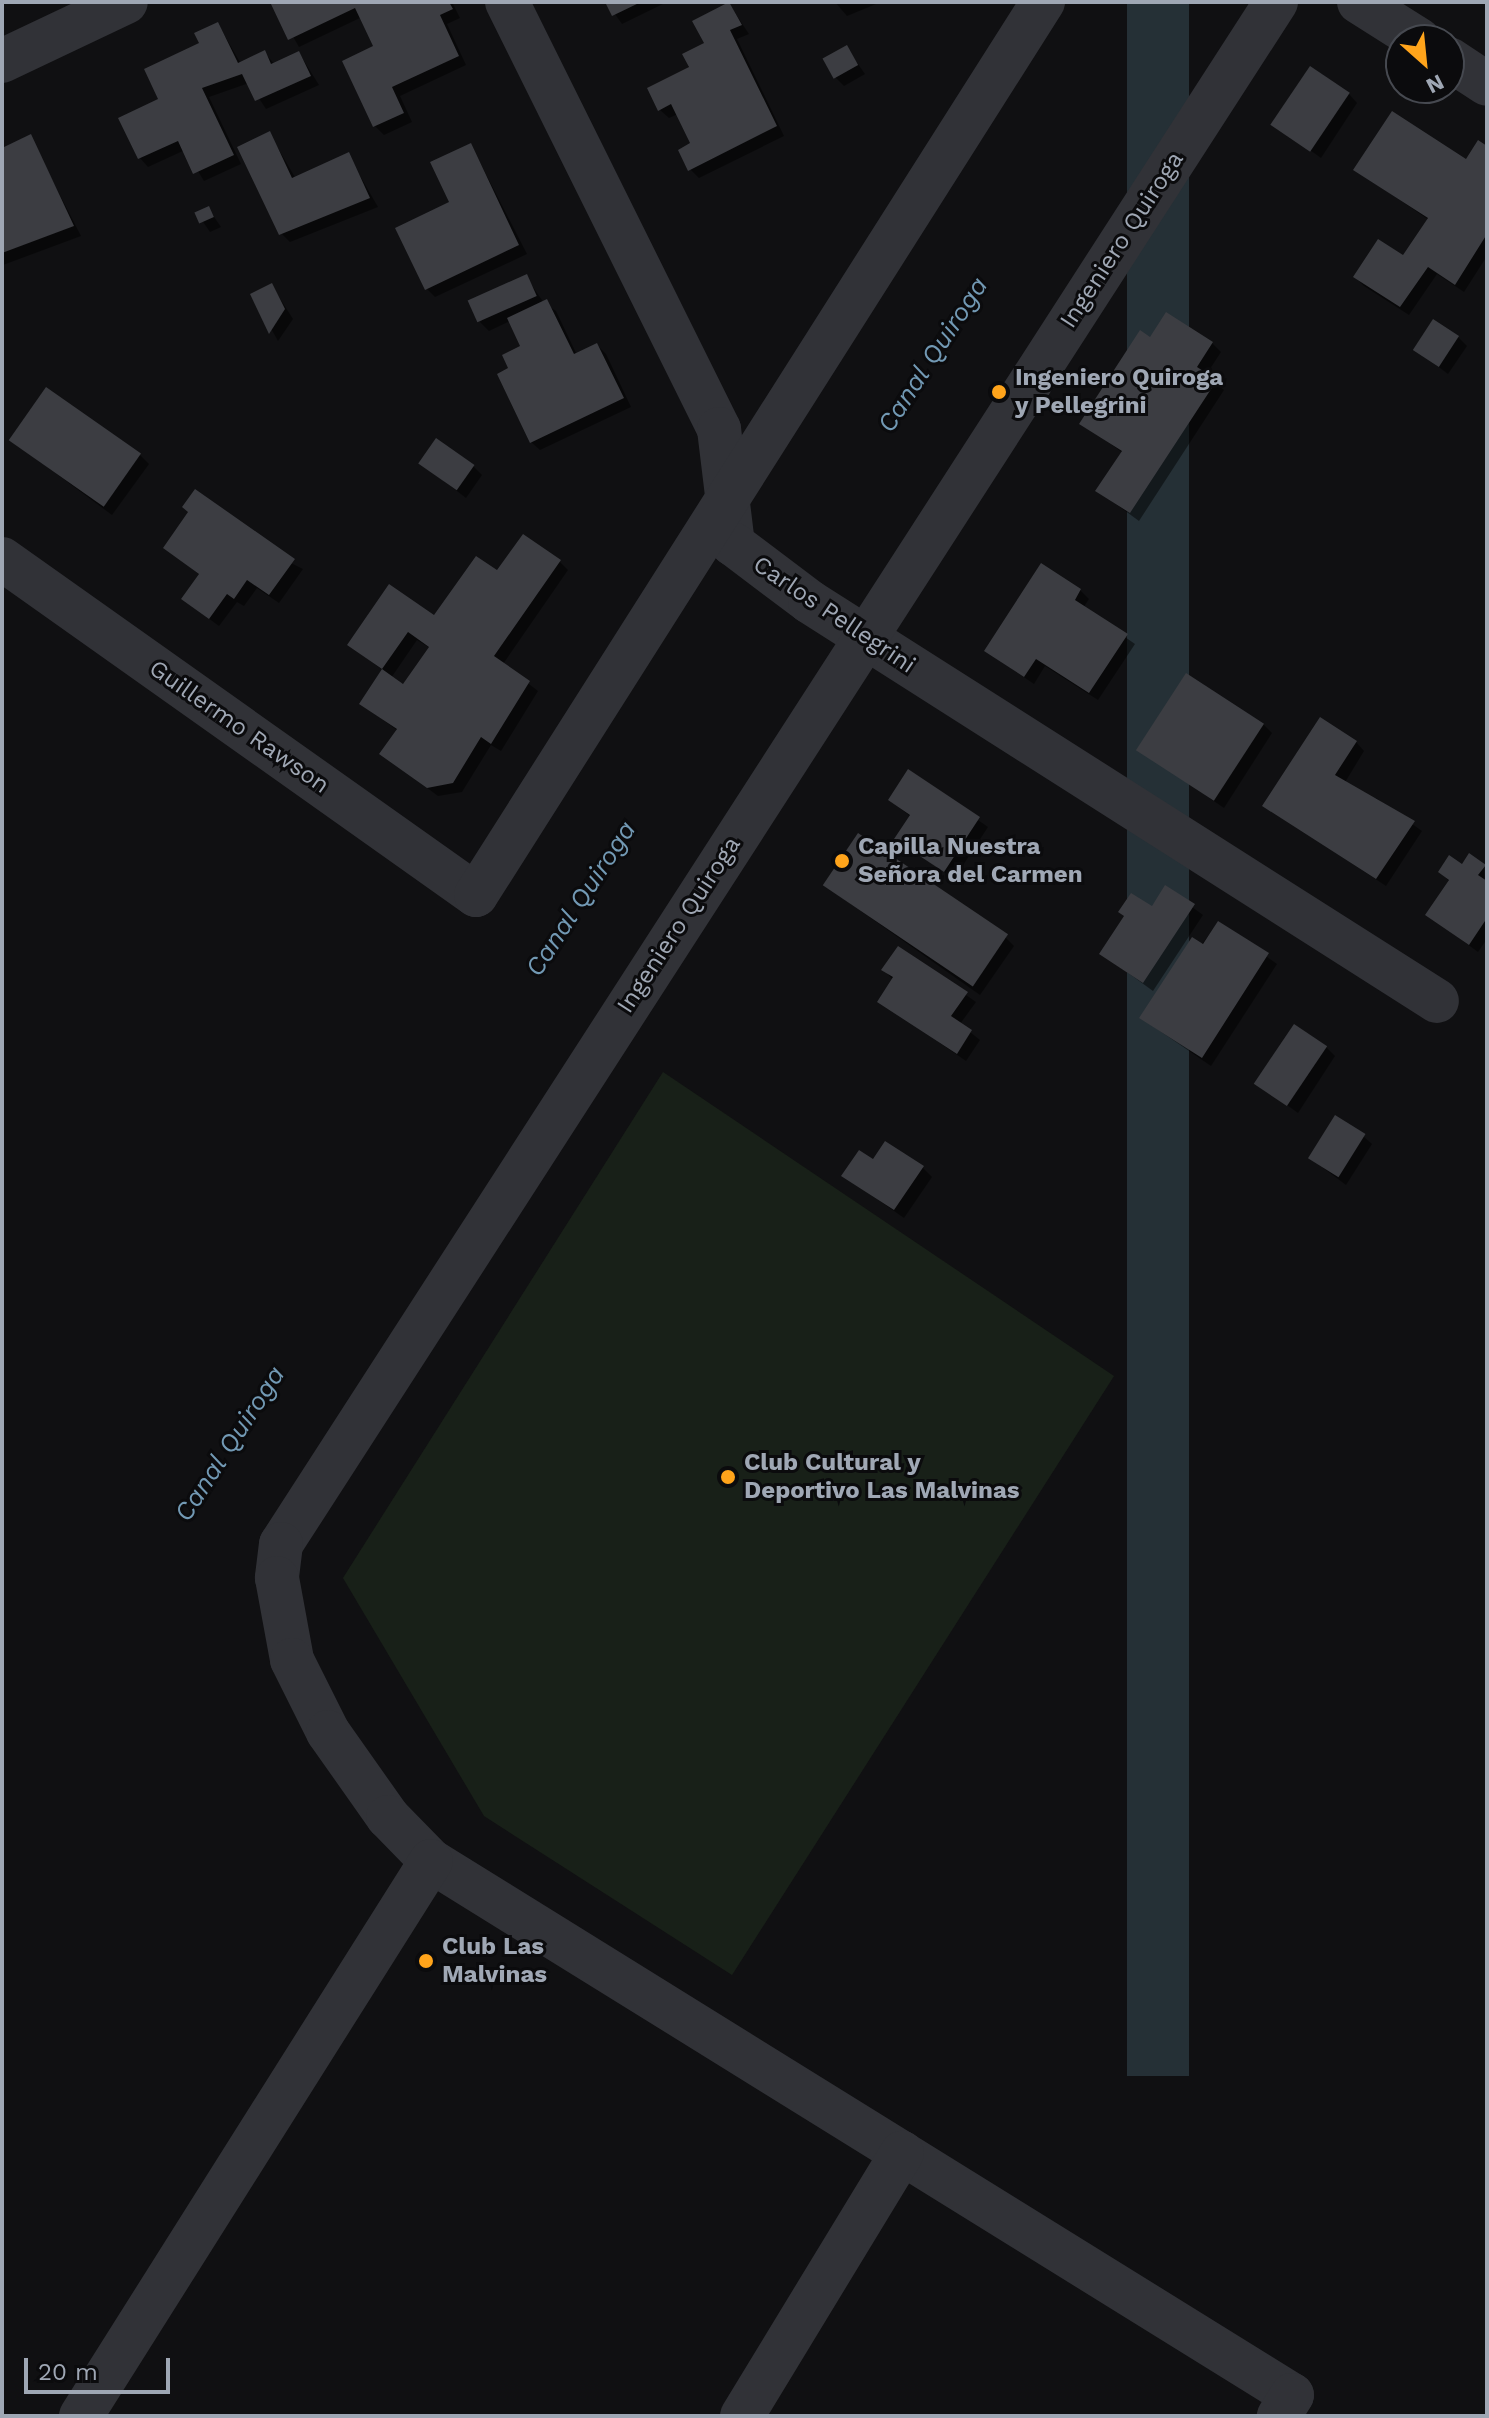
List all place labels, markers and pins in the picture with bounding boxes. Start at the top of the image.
place label: Ingeniero Quiroga y Pellegrini [1015,364,1223,420]
marker: Ingeniero Quiroga y Pellegrini [990,383,1008,401]
place label: Capilla Nuestra Señora del Carmen [858,833,1083,889]
marker: Capilla Nuestra Señora del Carmen [833,852,851,870]
place label: Club Cultural y Deportivo Las Malvinas [744,1449,1020,1505]
marker: Club Cultural y Deportivo Las Malvinas [719,1468,737,1486]
place label: Club Las Malvinas [442,1933,547,1989]
marker: Club Las Malvinas [417,1952,435,1970]

